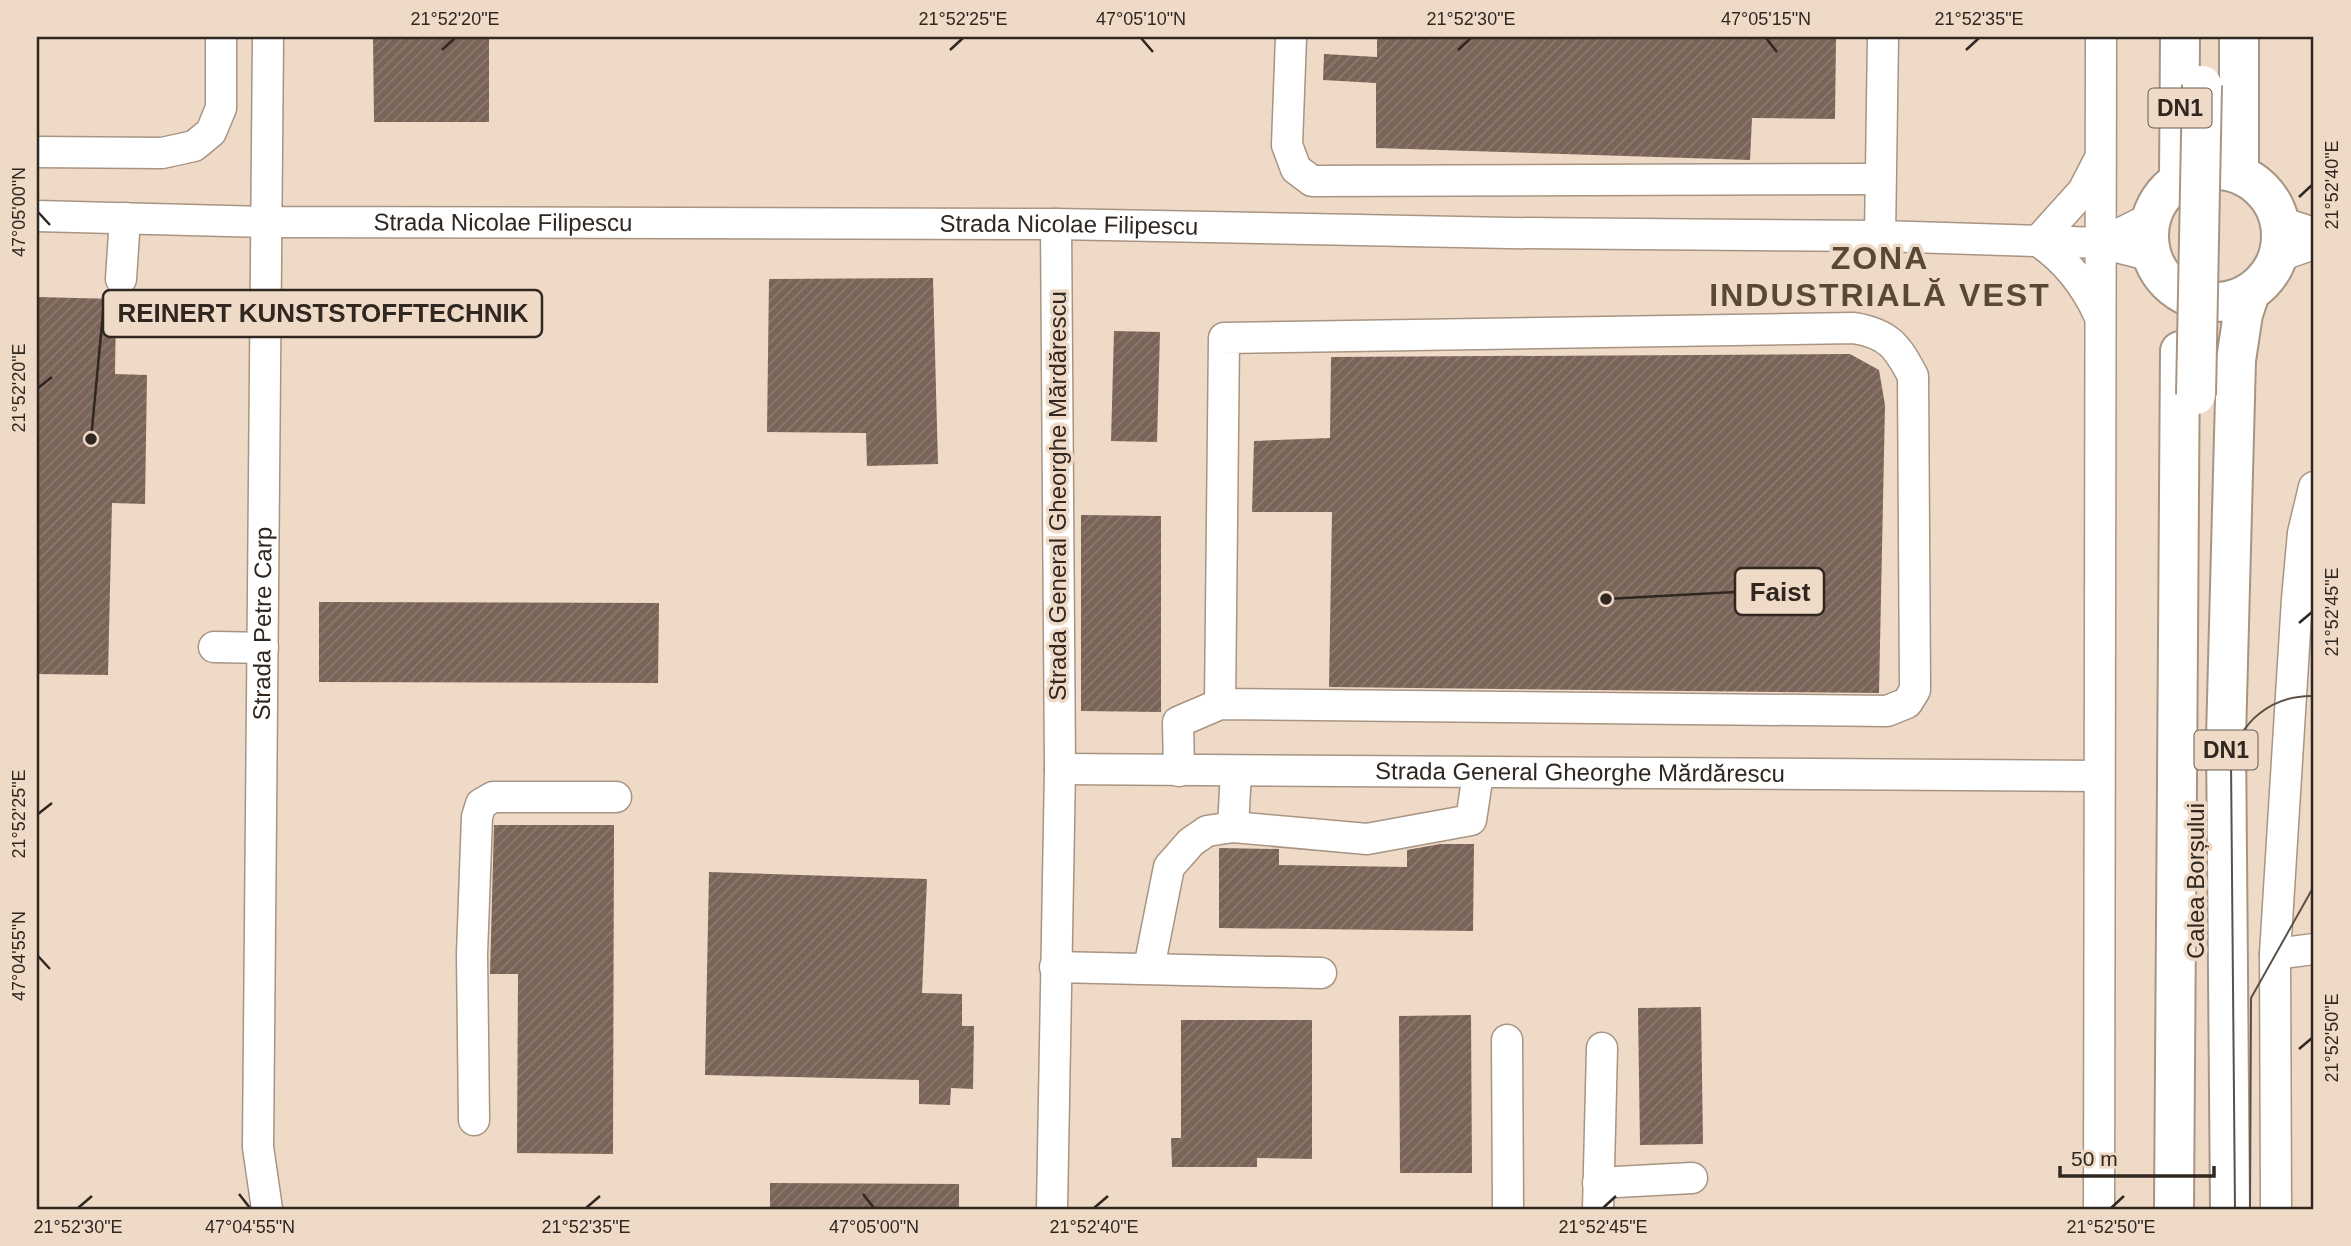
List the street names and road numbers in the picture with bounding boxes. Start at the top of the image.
road number: DN1 [2148,88,2212,128]
street label: Strada Nicolae Filipescu [373,208,632,236]
street label: Strada Nicolae Filipescu [939,210,1199,240]
street label: Strada General Gheorghe Mărdărescu [1044,291,1071,701]
street label: Strada Petre Carp [248,527,277,721]
road number: DN1 [2194,730,2258,770]
street label: Strada General Gheorghe Mărdărescu [1375,757,1785,787]
street label: Calea Borșului [2182,803,2209,959]

